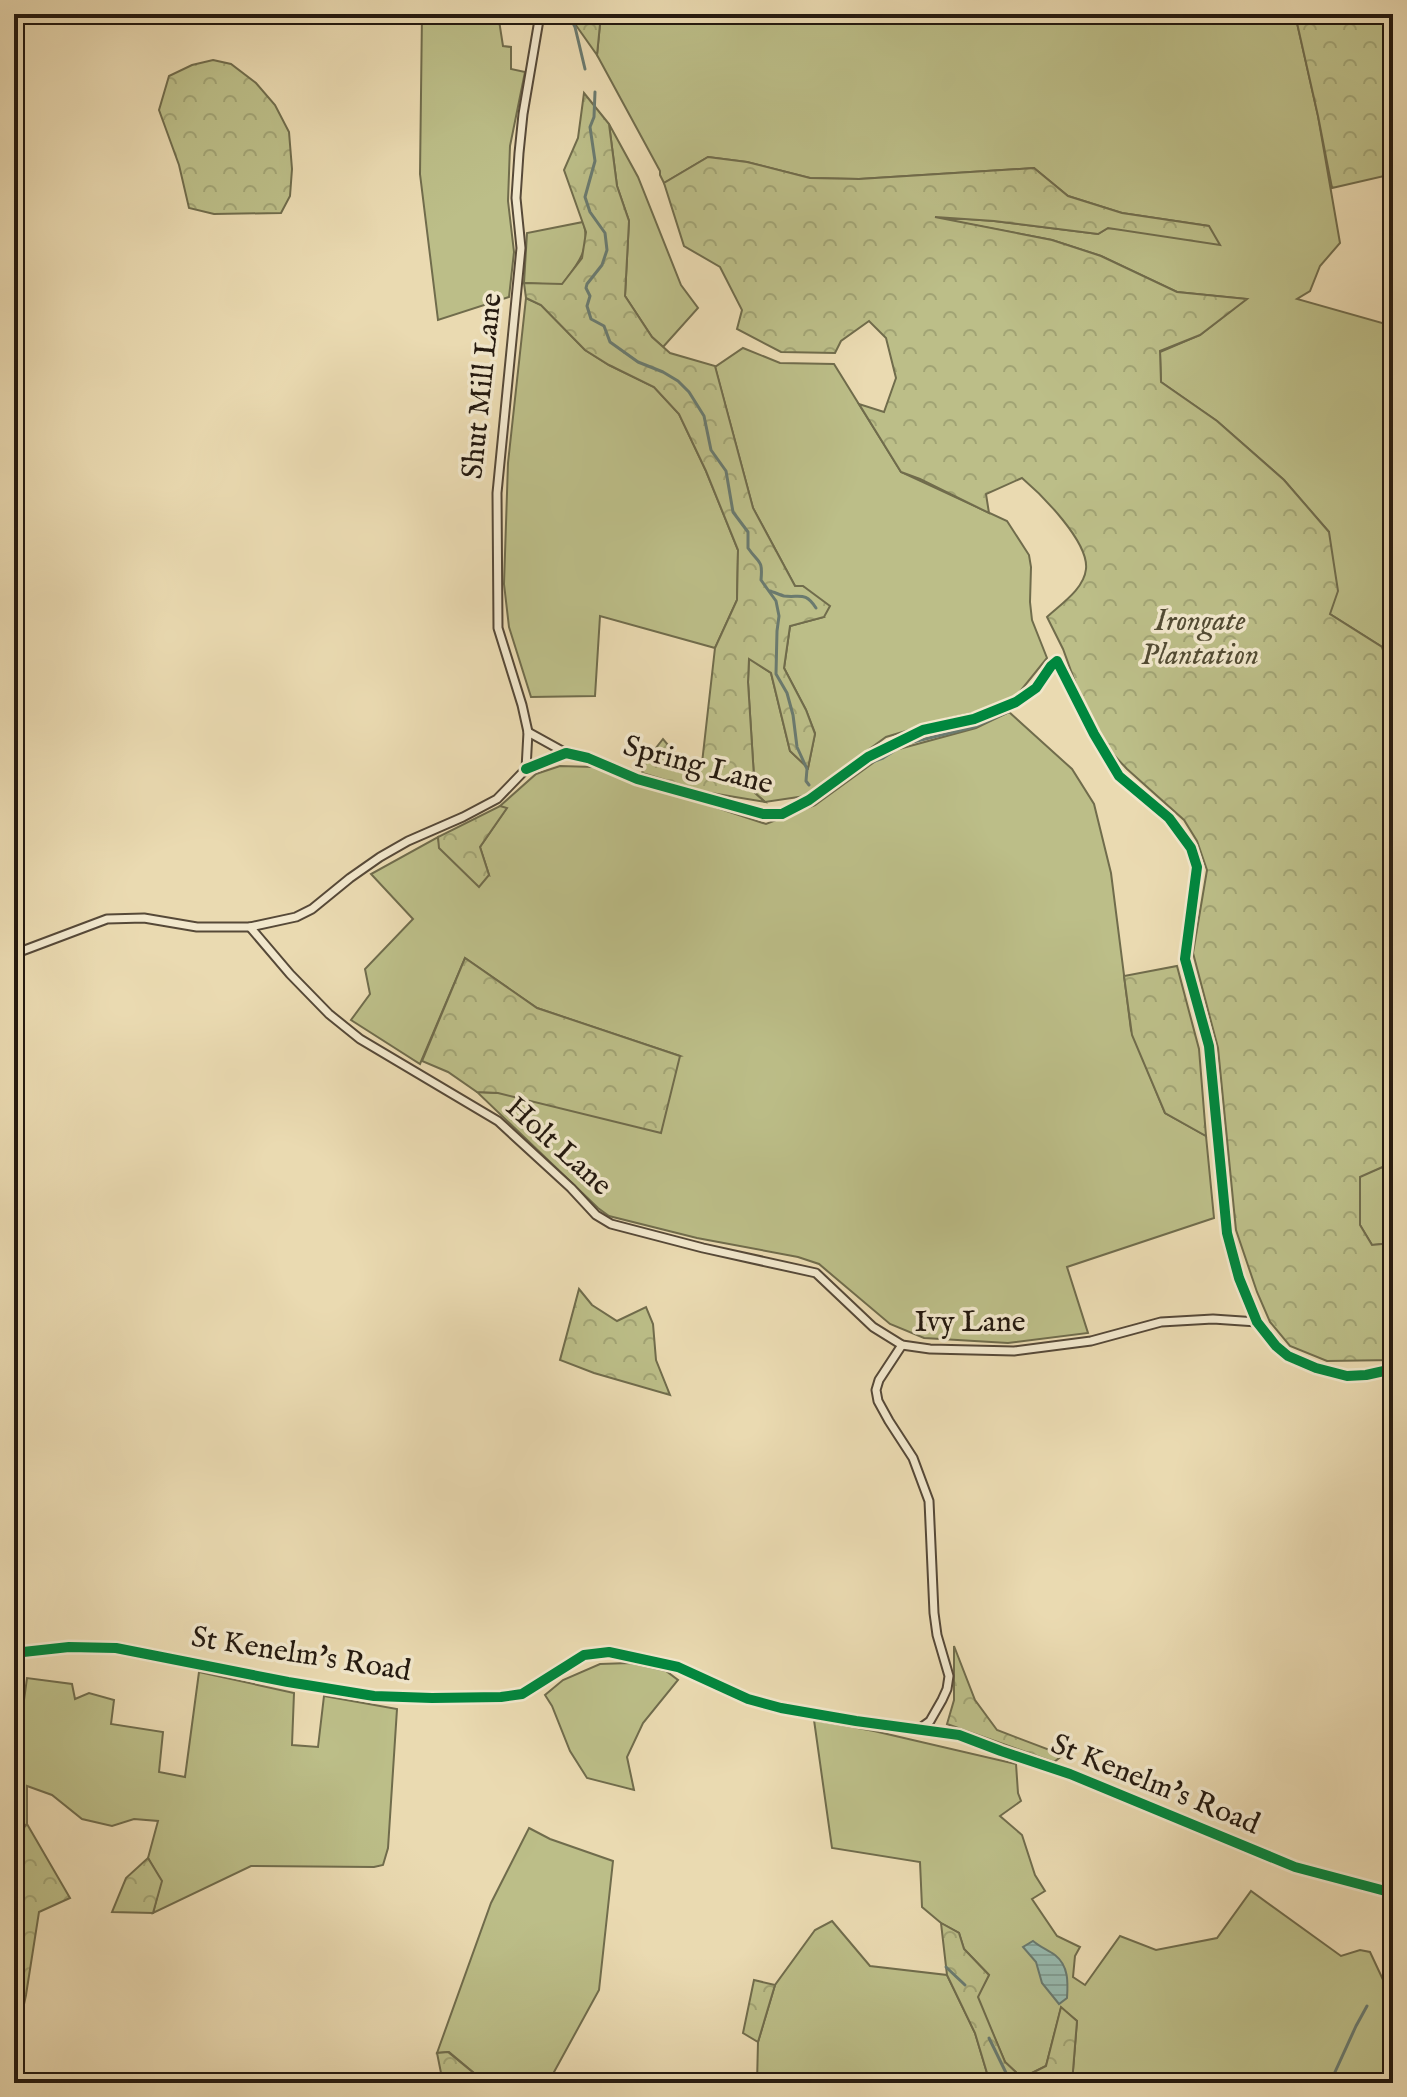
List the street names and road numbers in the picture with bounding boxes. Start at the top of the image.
street label: Shut Mill Lane [454,291,512,481]
street label: Spring Lane [619,728,777,804]
street label: Holt Lane [497,1089,619,1205]
street label: Ivy Lane [915,1304,1025,1342]
street label: St Kenelm's Road [188,1619,414,1691]
street label: St Kenelm's Road [1045,1726,1266,1845]

